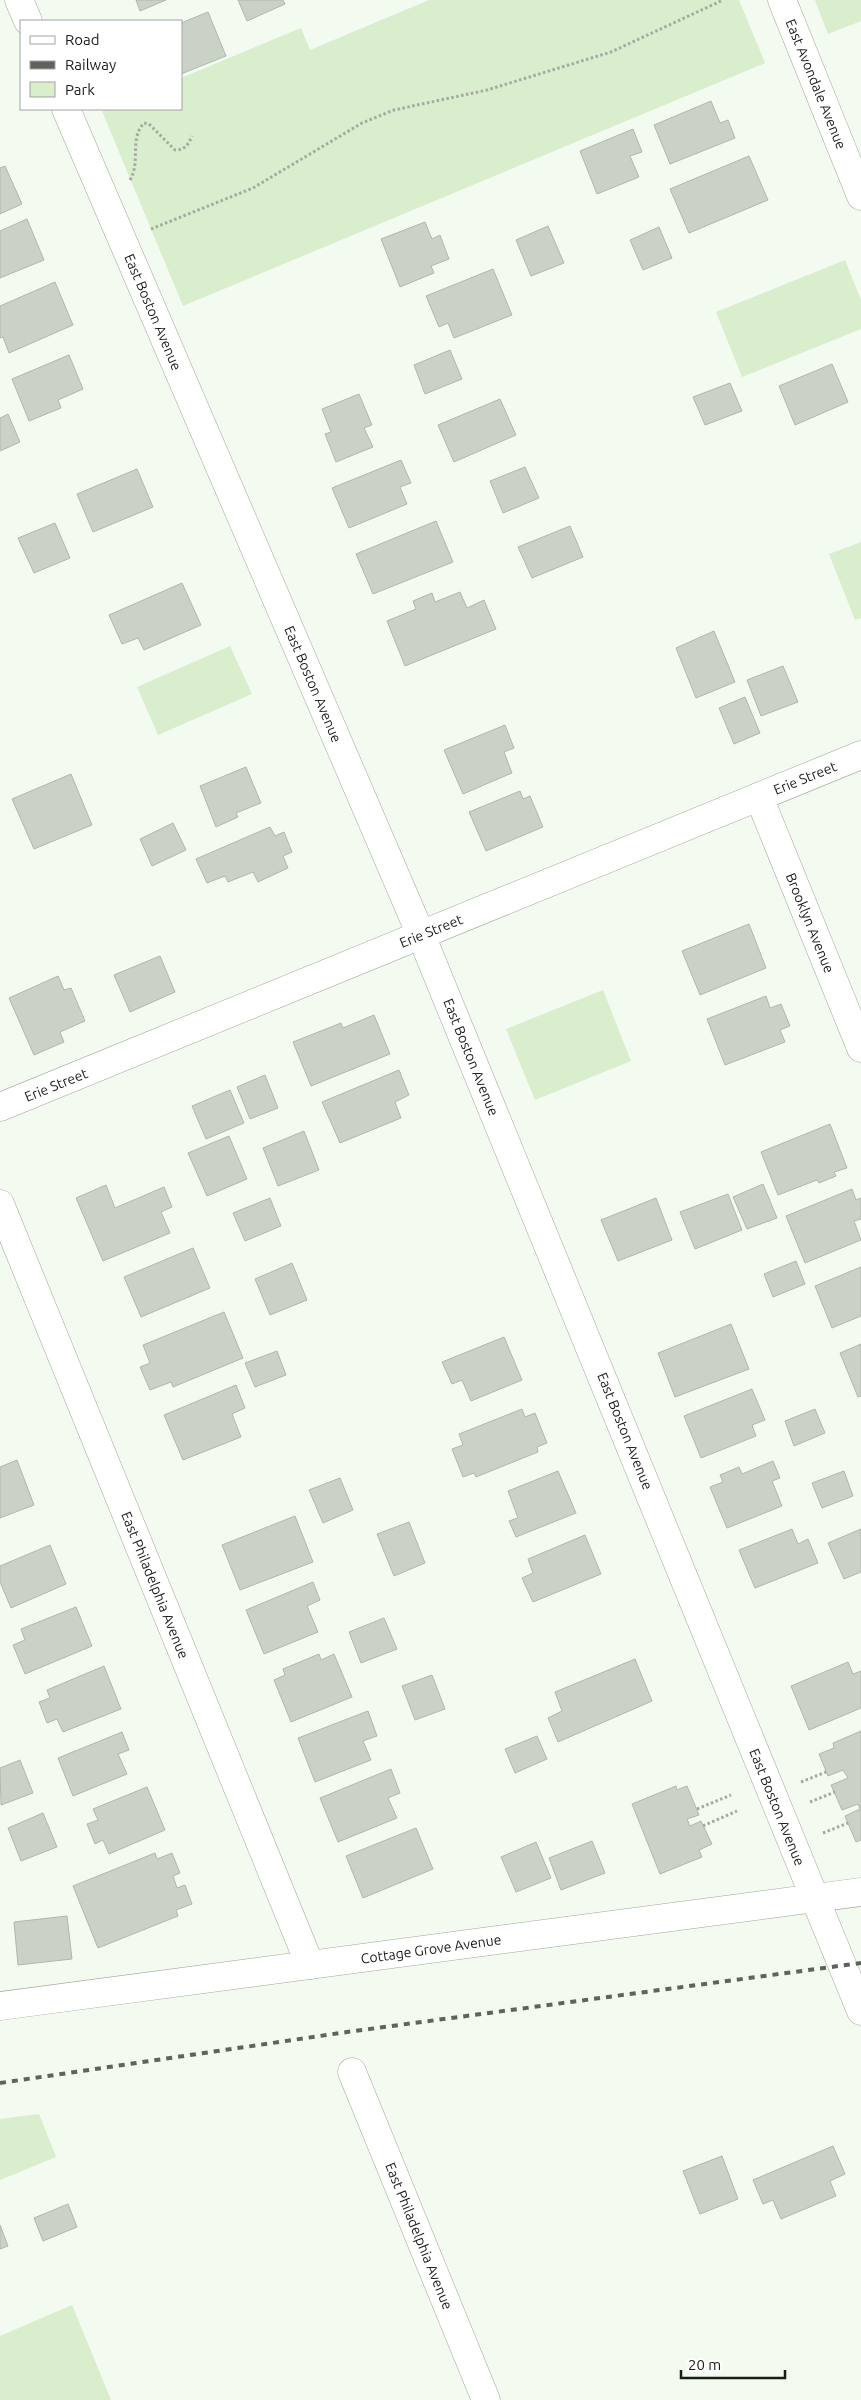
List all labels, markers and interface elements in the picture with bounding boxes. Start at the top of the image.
street label: East Avondale Avenue [783,17,849,151]
legend [20,20,182,110]
text: Road [65,31,100,48]
text: Railway [65,56,116,73]
text: Park [65,81,95,98]
street label: East Boston Avenue [121,251,185,373]
street label: East Boston Avenue [281,623,345,745]
street label: Erie Street [771,758,839,798]
street label: Brooklyn Avenue [783,871,837,975]
street label: Erie Street [397,911,465,951]
street label: East Boston Avenue [440,996,502,1118]
street label: Erie Street [22,1065,90,1105]
street label: East Boston Avenue [594,1370,656,1492]
street label: East Philadelphia Avenue [118,1509,192,1661]
street label: East Boston Avenue [746,1746,808,1868]
street label: Cottage Grove Avenue [360,1931,502,1967]
street label: East Philadelphia Avenue [382,2160,456,2312]
scale bar [681,2348,785,2380]
text: 20 m [688,2356,721,2373]

